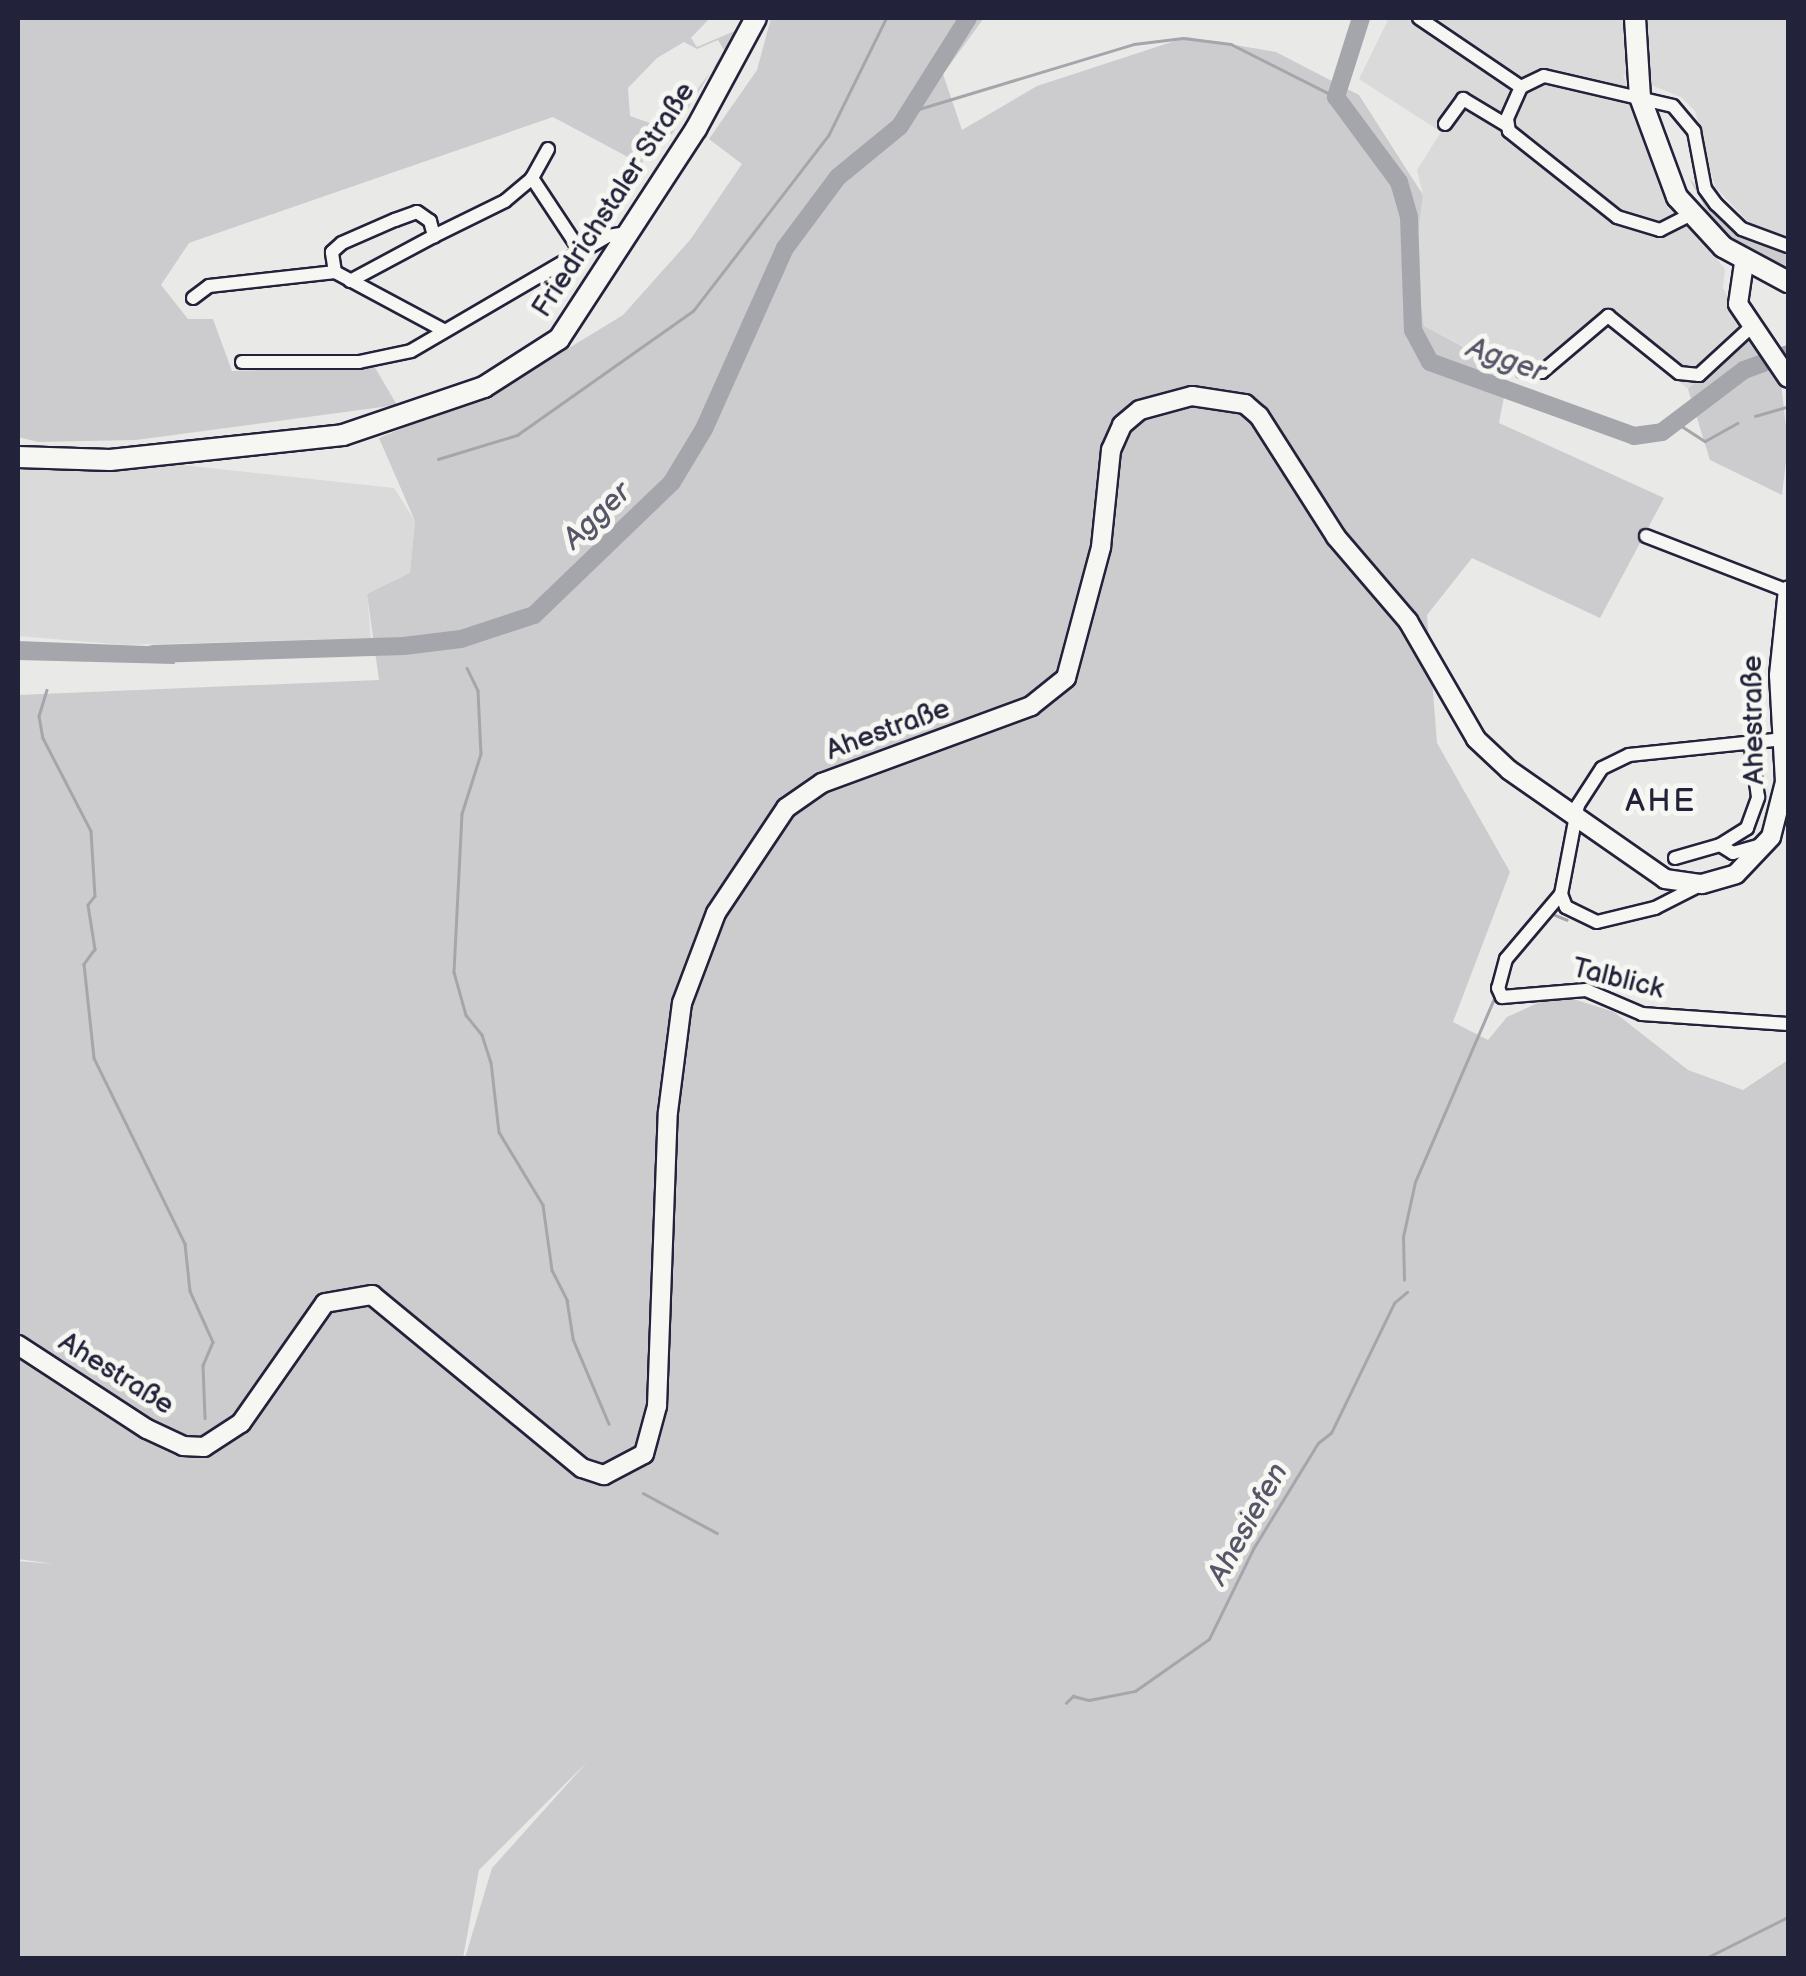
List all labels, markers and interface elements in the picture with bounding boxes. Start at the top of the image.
street label: Friedrichstaler Straße [525,76,703,324]
water label: Agger [1462,329,1550,391]
water label: Agger [556,475,638,557]
street label: Ahestraße [1736,655,1772,785]
street label: Ahestraße [822,692,954,768]
district label: AHE [1625,783,1697,821]
street label: Talblick [1569,951,1667,1007]
street label: Ahestraße [52,1325,180,1423]
water label: Ahesiefen [1200,1457,1296,1591]

